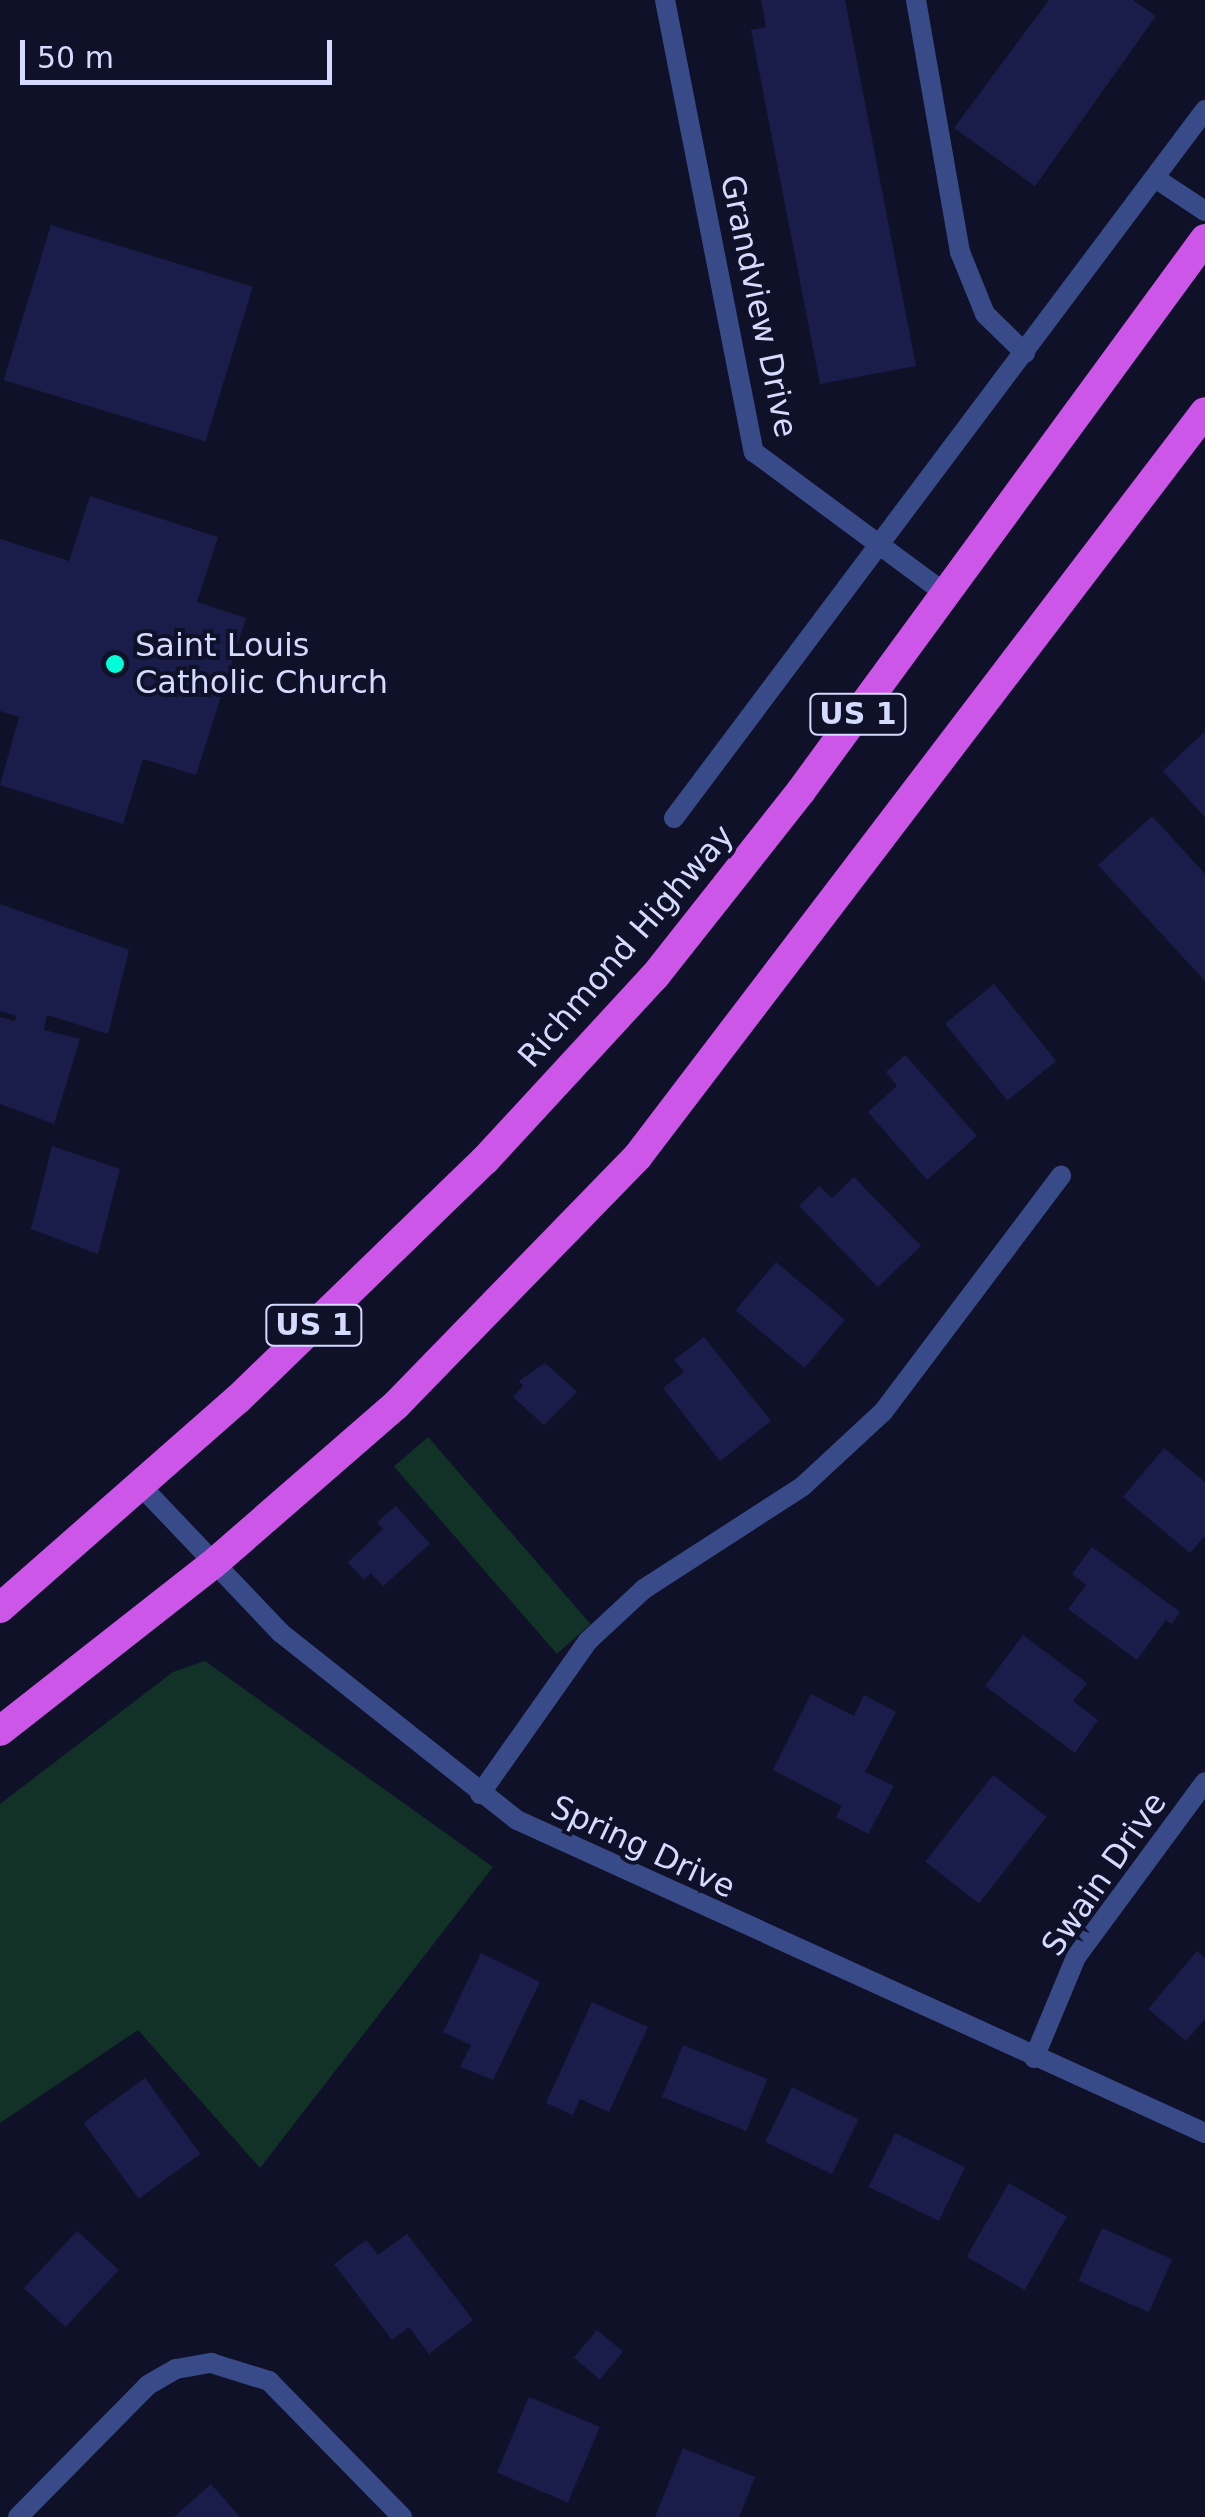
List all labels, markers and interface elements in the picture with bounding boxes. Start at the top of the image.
scale bar [25,20,338,82]
text: 50 m [37,40,114,75]
street label: Grandview Drive [712,171,806,441]
place label: Saint Louis Catholic Church [135,627,388,702]
marker: Saint Louis Catholic Church [104,653,126,675]
road number: US 1 [808,689,908,739]
street label: Richmond Highway [510,817,742,1075]
road number: US 1 [264,1300,364,1350]
street label: Swain Drive [1034,1785,1174,1963]
street label: Spring Drive [545,1788,741,1906]

